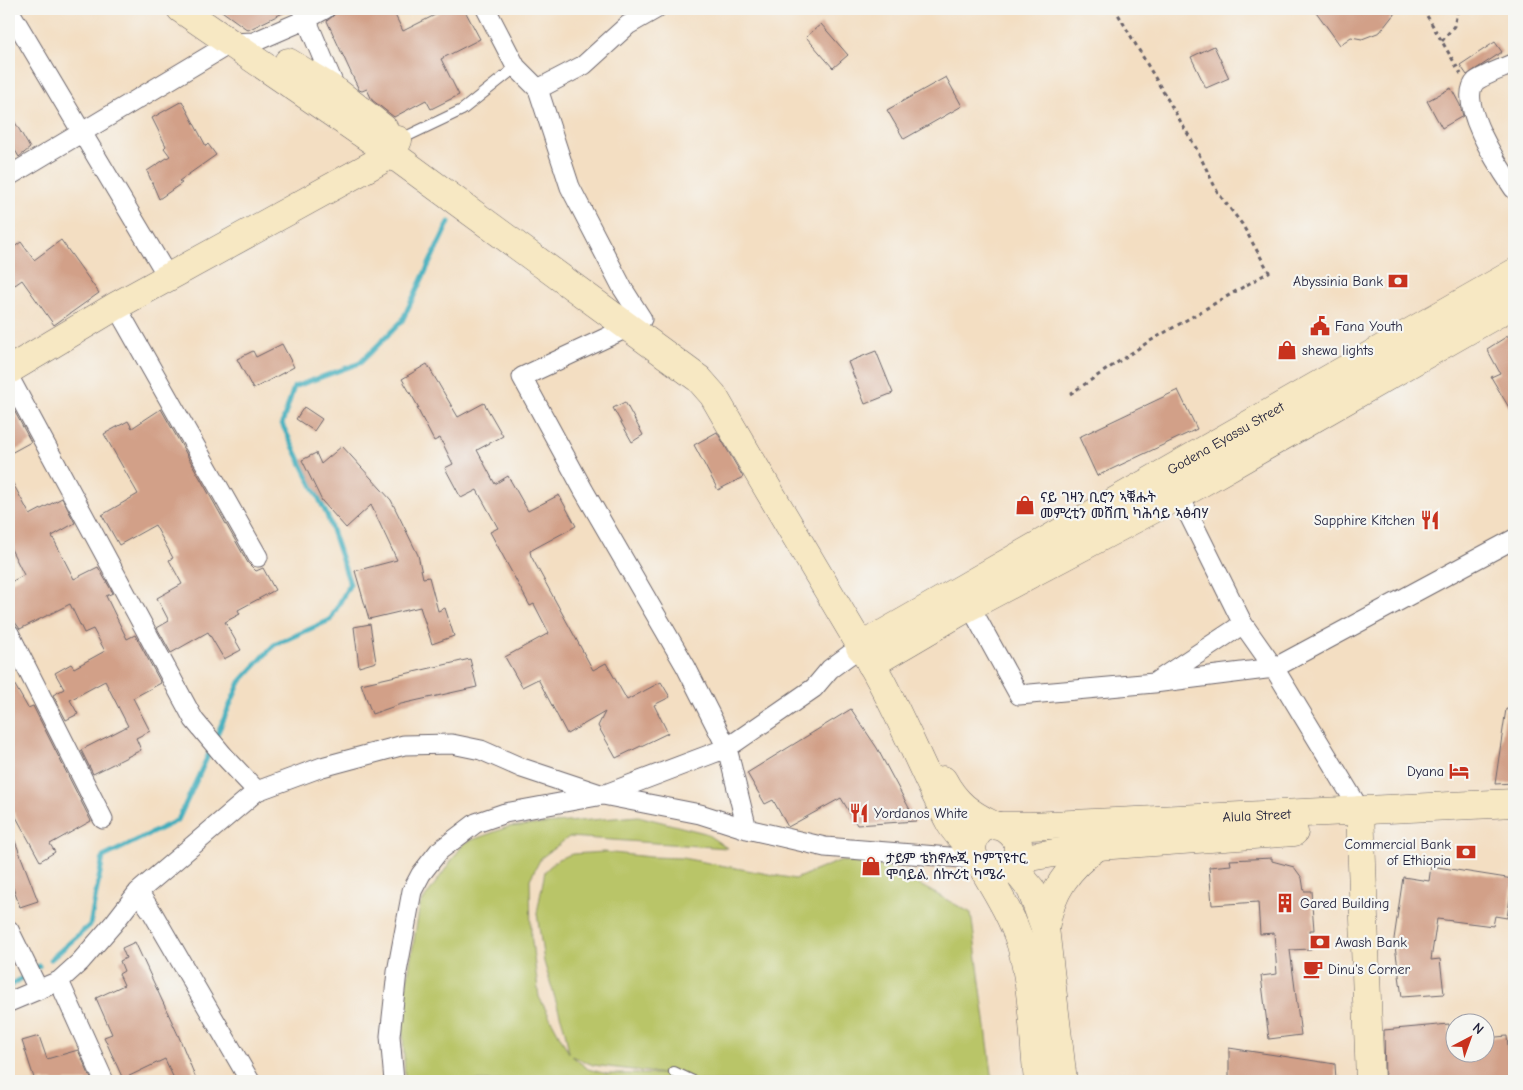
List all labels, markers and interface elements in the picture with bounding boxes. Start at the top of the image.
bank icon: Abyssinia Bank [1387,270,1409,292]
place label: Abyssinia Bank [1293,273,1383,290]
public building icon: Fana Youth [1309,315,1331,337]
place label: Fana Youth [1335,318,1403,335]
shop icon: shewa lights [1276,339,1298,361]
place label: shewa lights [1302,342,1374,359]
street label: Godena Eyassu Street [1164,398,1288,479]
place label: ናይ ገዛን ቢሮን ኣቑሑት መምረቲን መሸጢ ካሕሳይ ኣፅብሃ [1040,489,1209,522]
shop icon: ናይ ገዛን ቢሮን ኣቑሑት መምረቲን መሸጢ ካሕሳይ ኣፅብሃ [1014,494,1036,516]
restaurant icon: Sapphire Kitchen [1419,509,1441,531]
place label: Sapphire Kitchen [1314,512,1415,529]
hotel icon: Dyana [1448,760,1470,782]
place label: Dyana [1407,763,1444,780]
restaurant icon: Yordanos White [848,802,870,824]
place label: Yordanos White [874,805,968,822]
street label: Alula Street [1222,806,1292,826]
place label: Commercial Bank of Ethiopia [1344,836,1451,869]
bank icon: Commercial Bank of Ethiopia [1455,841,1477,863]
place label: ታይም ቴክኖሎጂ ኮምፕዩተር, ሞባይል, ሰኵሪቲ ካሜራ [886,850,1028,883]
shop icon: ታይም ቴክኖሎጂ ኮምፕዩተር, ሞባይል, ሰኵሪቲ ካሜራ [860,855,882,877]
building icon: Gared Building [1274,892,1296,914]
place label: Gared Building [1300,895,1390,912]
bank icon: Awash Bank [1309,931,1331,953]
place label: Awash Bank [1335,934,1407,951]
cafe icon: Dinu's Corner [1302,958,1324,980]
place label: Dinu's Corner [1328,961,1410,978]
north arrow [1446,1012,1496,1062]
text: N [1469,1019,1487,1038]

